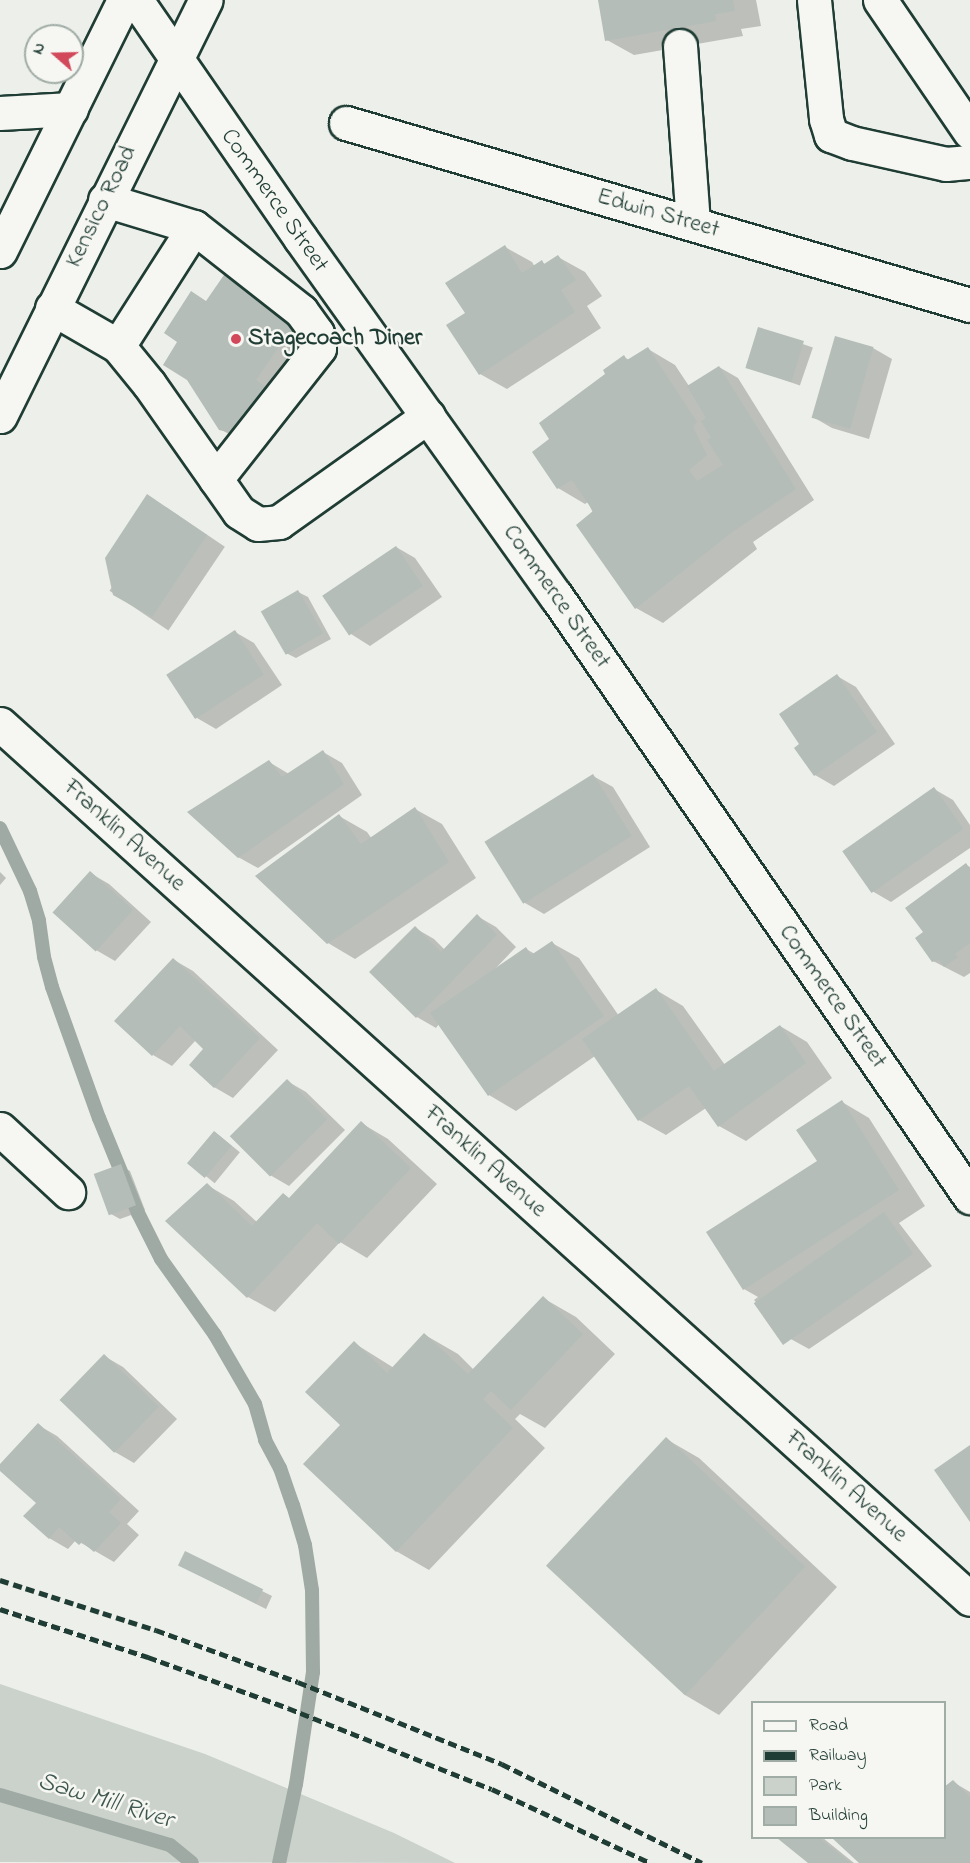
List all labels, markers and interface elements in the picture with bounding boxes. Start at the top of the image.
north arrow [24,24,84,84]
text: N [26,39,52,58]
street label: Commerce Street [214,124,334,278]
street label: Kensico Road [60,141,144,273]
street label: Edwin Street [593,183,723,245]
place label: Stagecoach Diner [248,325,422,353]
marker: Stagecoach Diner [229,332,243,346]
street label: Commerce Street [496,520,616,674]
street label: Franklin Avenue [57,774,191,898]
street label: Commerce Street [772,920,892,1074]
street label: Franklin Avenue [418,1100,552,1224]
street label: Franklin Avenue [779,1425,913,1549]
legend [751,1701,946,1839]
text: Road [809,1713,848,1739]
text: Railway [809,1743,866,1769]
water label: Saw Mill River [34,1767,176,1837]
text: Park [809,1773,842,1799]
text: Building [809,1803,868,1829]

